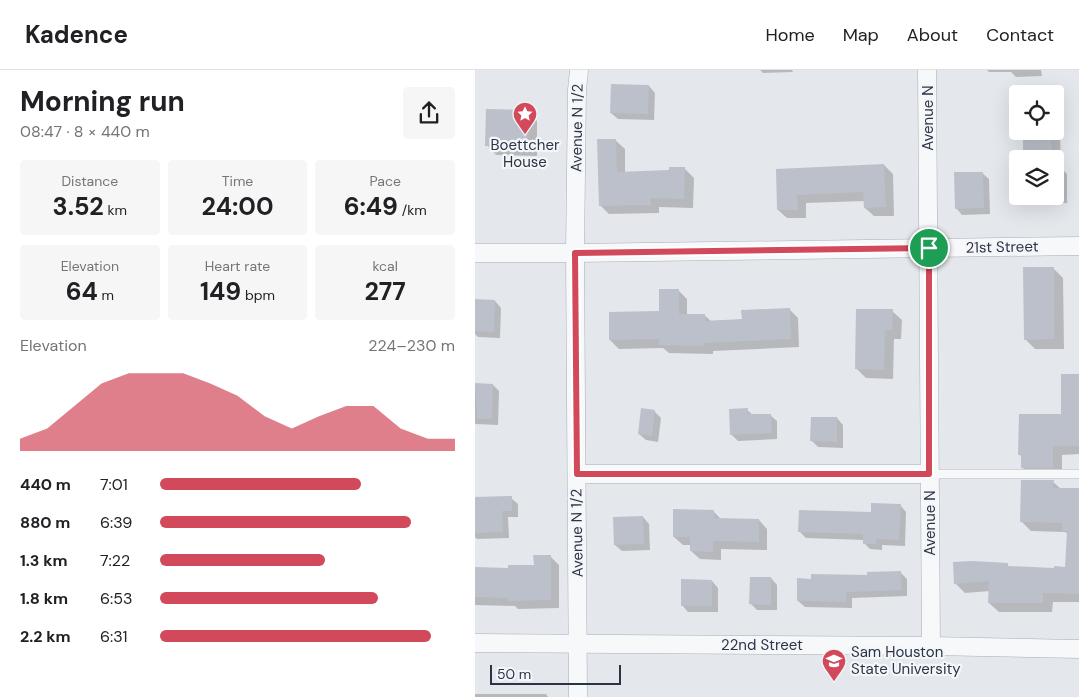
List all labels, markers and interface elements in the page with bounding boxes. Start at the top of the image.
text: Kadence [25,19,128,50]
text: Home [765,23,815,47]
text: Map [843,23,879,47]
text: About [907,23,958,47]
text: Contact [986,23,1054,47]
text: Morning run [20,83,185,120]
street label: Avenue N 1/2 [566,84,588,172]
street label: Avenue N [918,85,938,151]
map controls [1009,85,1064,205]
button: locate [1009,85,1064,140]
button: share [403,87,455,139]
place icon: Boettcher House [512,101,538,135]
text: 08:47 · 8 × 440 m [20,121,150,142]
place label: Boettcher House [490,135,560,172]
button: layers [1009,150,1064,205]
text: Distance [61,172,118,190]
text: Time [222,172,253,190]
text: Pace [369,172,401,190]
text: 3.52 [53,190,104,223]
text: 24:00 [201,190,274,223]
text: 6:49 [344,190,398,223]
text: km [104,201,127,219]
text: /km [398,201,427,219]
pin [908,227,950,269]
icon: arrive [915,234,943,262]
street label: 21st Street [965,236,1039,258]
text: Elevation [61,257,119,275]
text: Heart rate [205,257,270,275]
text: kcal [373,257,398,275]
text: 64 [66,275,98,308]
text: 149 [200,275,241,308]
text: 277 [365,275,406,308]
text: m [98,286,114,304]
text: bpm [241,286,275,304]
text: Elevation [20,335,87,356]
text: 224–230 m [368,335,455,356]
text: 440 m [20,474,71,495]
text: 7:01 [100,474,128,495]
street label: Avenue N 1/2 [566,489,588,577]
street label: Avenue N [920,490,940,556]
text: 880 m [20,512,70,533]
text: 6:39 [100,512,132,533]
text: 1.3 km [20,550,68,571]
text: 7:22 [100,550,130,571]
text: 1.8 km [20,588,68,609]
text: 6:53 [100,588,133,609]
text: 2.2 km [20,626,71,647]
text: 6:31 [100,626,127,647]
street label: 22nd Street [721,635,803,655]
place label: Sam Houston State University [851,642,961,679]
school or university icon: Sam Houston State University [821,648,847,682]
scale bar [490,662,621,685]
text: 50 m [497,665,531,683]

